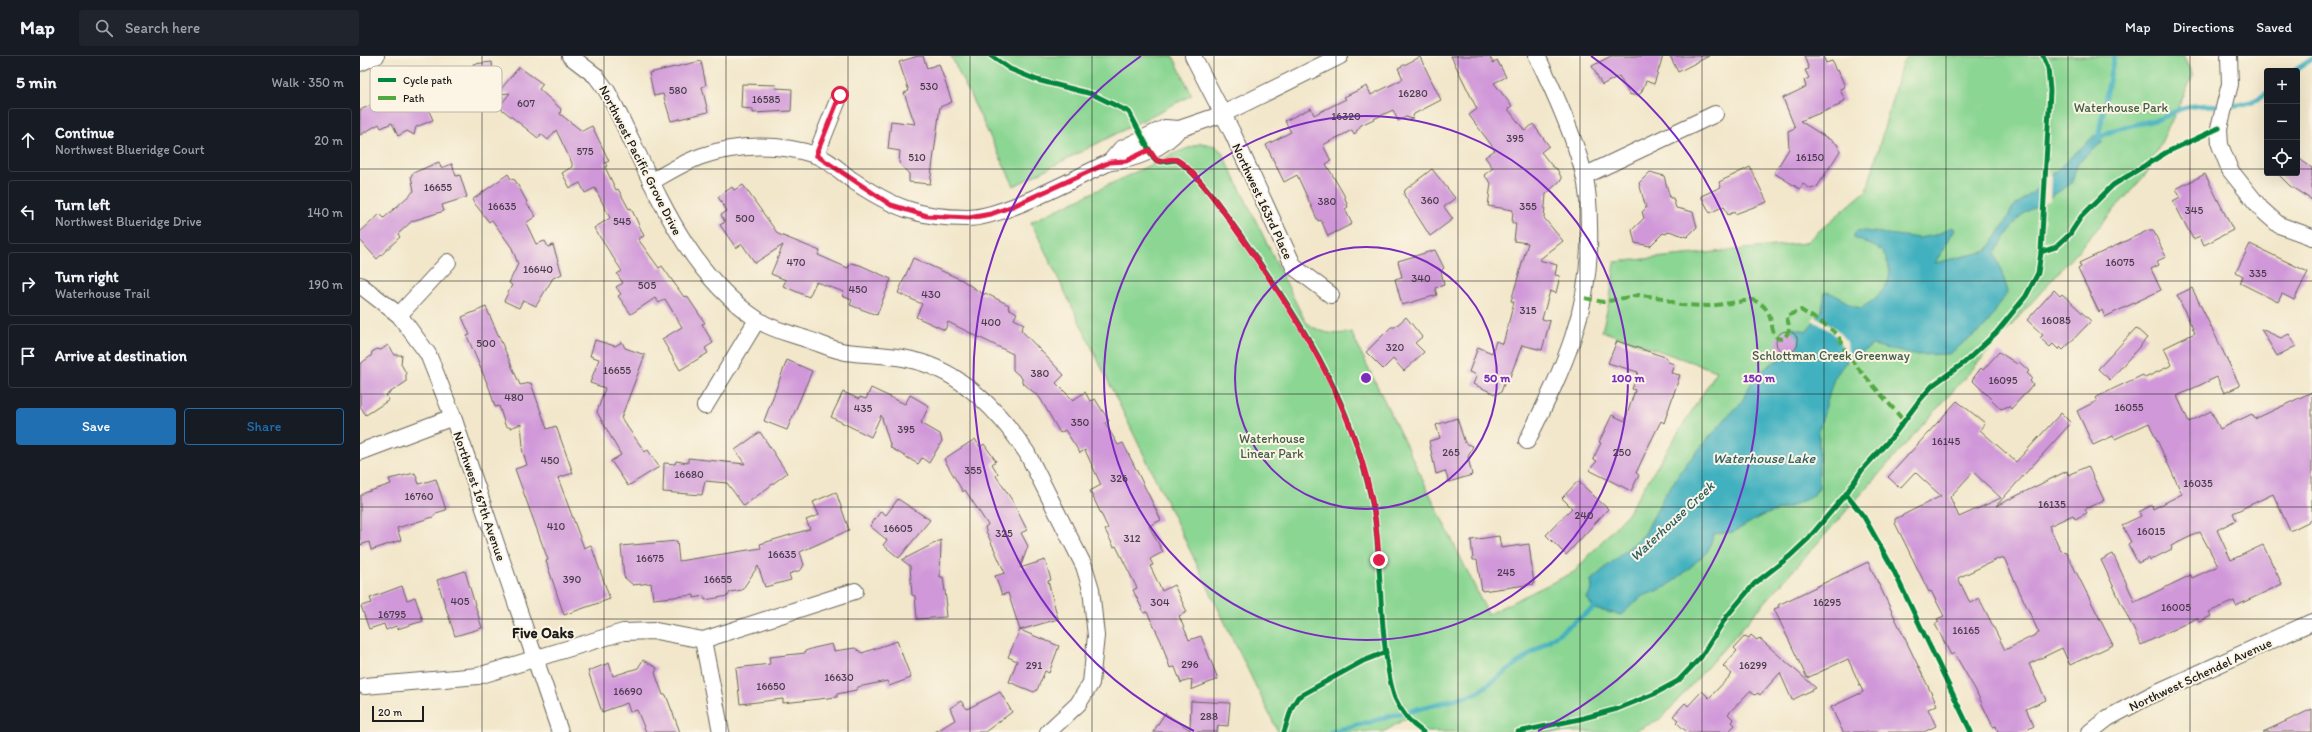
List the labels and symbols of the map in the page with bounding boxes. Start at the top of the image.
legend [370,66,502,112]
text: Cycle path [403,74,452,87]
house number: 530 [920,80,938,93]
street label: Northwest Pacific Grove Drive [596,83,685,238]
house number: 580 [669,84,688,97]
route start [831,86,849,104]
house number: 16280 [1398,87,1428,100]
text: Path [403,92,425,105]
house number: 16585 [752,93,780,106]
house number: 607 [517,97,536,110]
park label: Waterhouse Park [2074,100,2169,115]
house number: 16320 [1331,110,1361,123]
house number: 395 [1506,132,1524,145]
street label: Northwest 163rd Place [1229,141,1296,262]
house number: 575 [576,145,594,158]
house number: 510 [908,151,926,164]
house number: 16150 [1796,151,1825,164]
house number: 16655 [424,181,452,194]
house number: 360 [1421,194,1440,207]
house number: 380 [1318,195,1337,208]
house number: 16635 [488,200,516,213]
house number: 355 [1519,200,1537,213]
house number: 345 [2185,204,2203,217]
house number: 500 [735,212,755,225]
house number: 545 [613,215,631,228]
house number: 470 [787,256,806,269]
house number: 16075 [2106,256,2135,269]
house number: 16640 [523,263,553,276]
house number: 335 [2249,267,2267,280]
house number: 340 [1411,272,1431,285]
house number: 505 [638,279,656,292]
house number: 450 [848,283,868,296]
house number: 430 [921,288,941,301]
house number: 315 [1520,304,1537,317]
house number: 16085 [2041,314,2071,327]
house number: 400 [981,316,1001,329]
house number: 500 [476,337,496,350]
house number: 320 [1386,341,1404,354]
park label: Schlottman Creek Greenway [1752,348,1910,363]
house number: 16655 [603,364,631,377]
house number: 380 [1031,367,1050,380]
centre of rings [1359,371,1373,385]
text: 50 m [1484,371,1511,385]
text: 100 m [1611,371,1645,385]
text: 150 m [1743,371,1776,385]
house number: 16095 [1988,374,2018,387]
house number: 480 [504,391,524,404]
house number: 16055 [2114,401,2144,414]
house number: 435 [854,402,872,415]
house number: 350 [1071,416,1089,429]
house number: 395 [897,423,915,436]
street label: Northwest 167th Avenue [450,429,509,563]
park label: Waterhouse Linear Park [1239,431,1305,461]
house number: 16145 [1932,435,1960,448]
house number: 265 [1442,446,1460,459]
house number: 250 [1613,446,1631,459]
water label: Waterhouse Lake [1713,450,1817,467]
house number: 450 [540,454,560,467]
house number: 355 [964,464,982,477]
house number: 16680 [674,468,704,481]
house number: 326 [1110,472,1128,485]
water label: Waterhouse Creek [1627,477,1719,565]
house number: 16035 [2183,477,2213,490]
house number: 16760 [405,490,434,503]
house number: 16135 [2038,498,2066,511]
house number: 240 [1574,509,1594,522]
house number: 410 [547,520,565,533]
house number: 16605 [883,522,913,535]
house number: 16015 [2137,525,2166,538]
house number: 325 [995,527,1013,540]
house number: 312 [1124,532,1141,545]
house number: 16635 [768,548,796,561]
route end [1370,551,1388,569]
house number: 16675 [636,552,664,565]
house number: 245 [1497,566,1515,579]
house number: 390 [563,573,581,586]
house number: 16655 [704,573,732,586]
house number: 405 [450,595,470,608]
house number: 304 [1150,596,1170,609]
house number: 16295 [1813,596,1841,609]
house number: 16005 [2161,601,2191,614]
house number: 16795 [378,608,406,621]
district label: Five Oaks [512,624,574,642]
house number: 16165 [1952,624,1980,637]
street label: Northwest Schendel Avenue [2126,635,2274,714]
house number: 296 [1181,658,1199,671]
house number: 291 [1026,659,1042,672]
house number: 16299 [1739,659,1767,672]
house number: 16630 [824,671,854,684]
house number: 16650 [756,680,786,693]
house number: 16690 [613,685,643,698]
scale bar [372,704,424,723]
house number: 288 [1200,710,1218,723]

